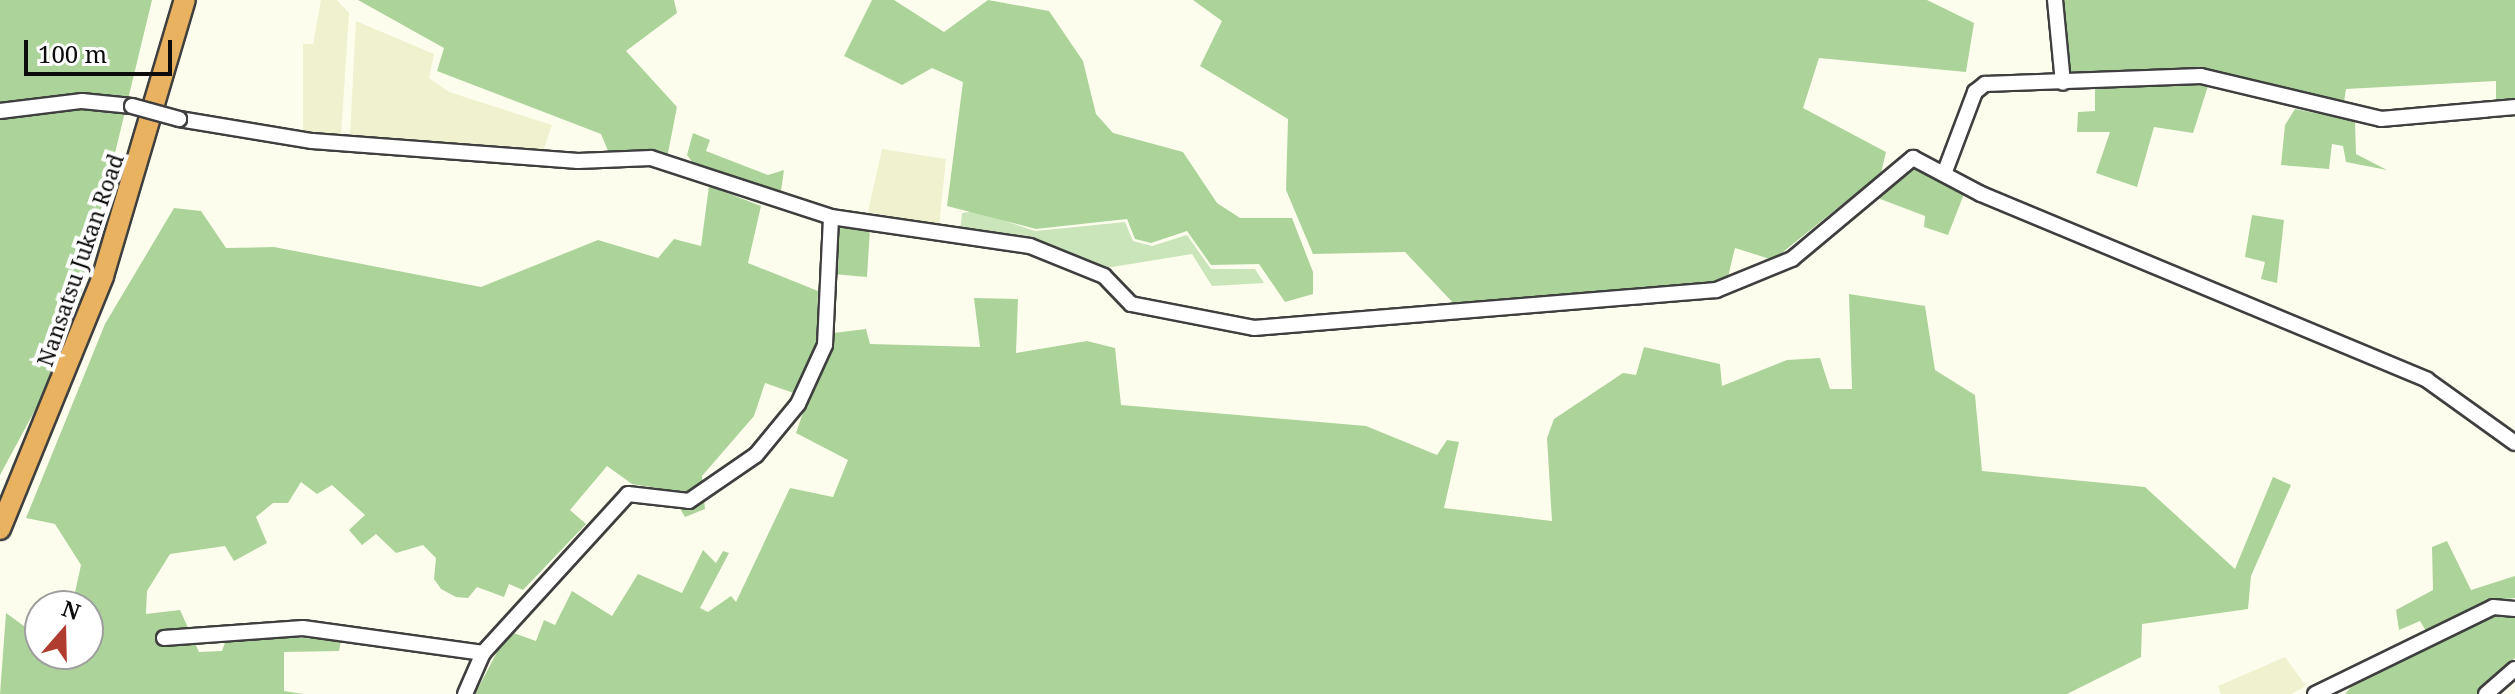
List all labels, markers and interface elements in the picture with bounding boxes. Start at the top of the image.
scale bar [28,24,176,74]
text: 100 m [38,37,107,70]
street label: Nansatsu Jukan Road [31,150,129,370]
north arrow [24,590,104,670]
text: N [58,592,85,626]

